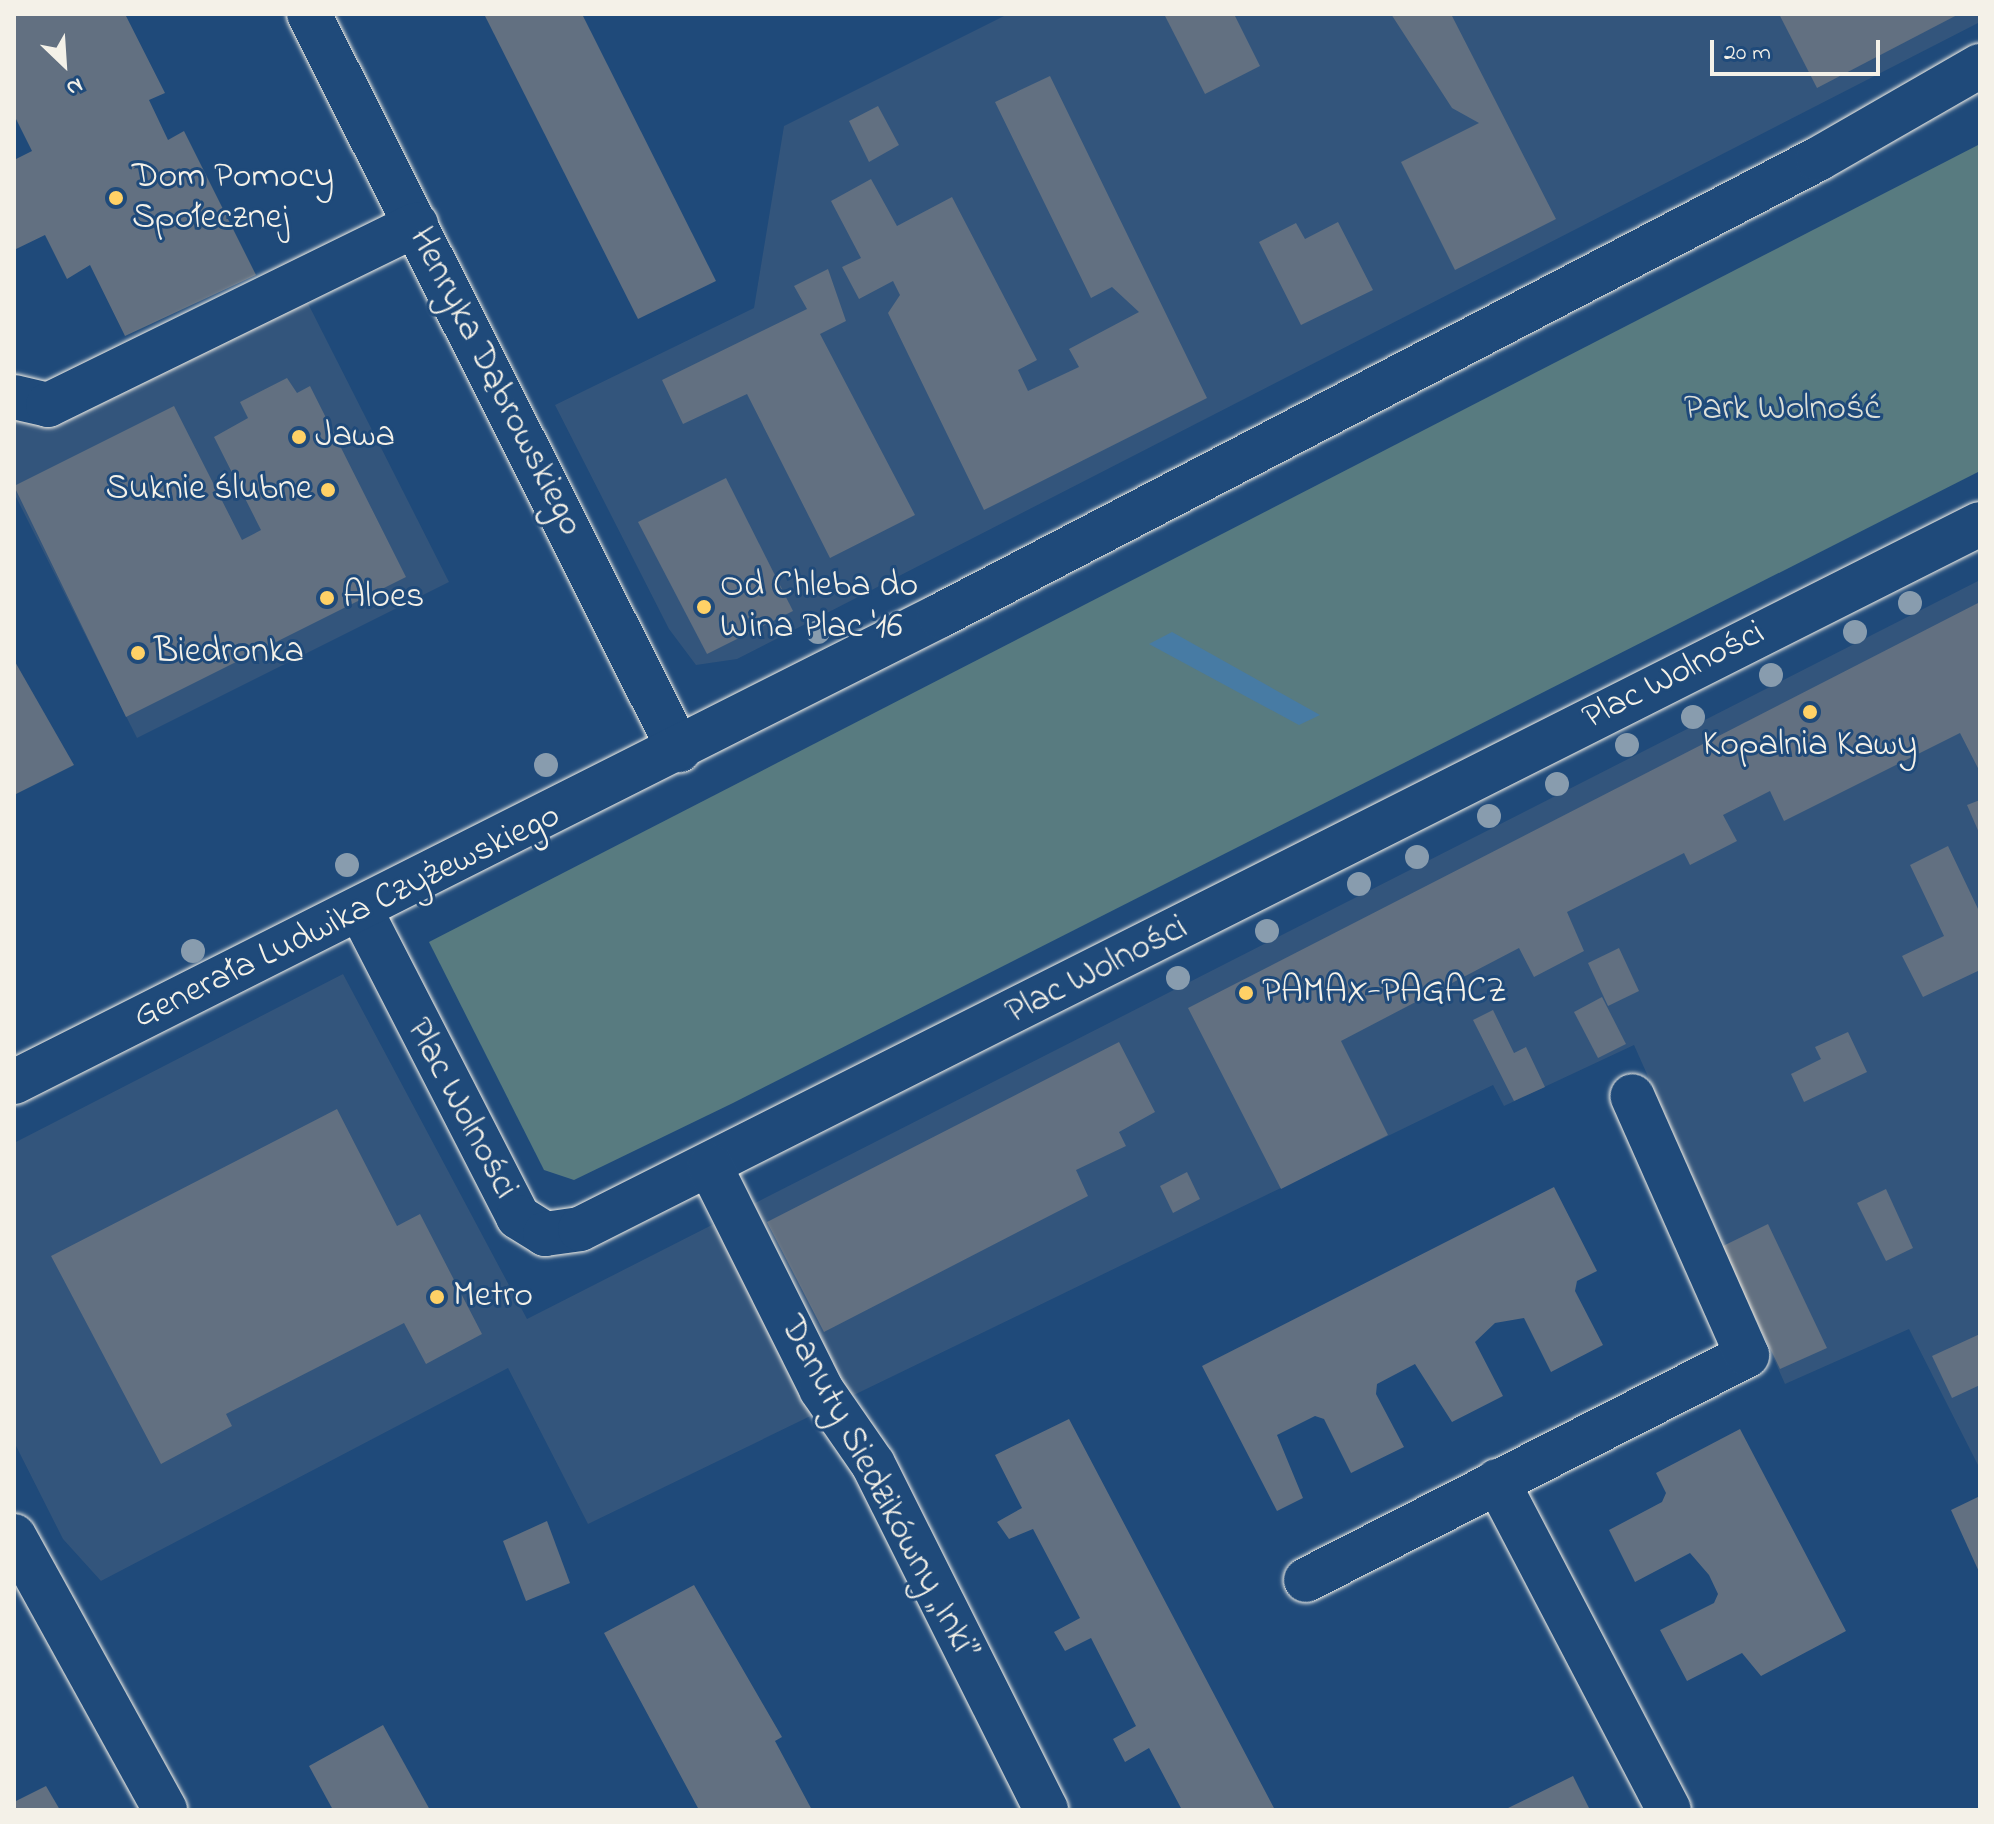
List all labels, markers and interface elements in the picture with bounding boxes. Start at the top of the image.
north arrow [24,24,104,104]
scale bar [1714,24,1884,74]
text: 20 m [1724,36,1771,71]
text: N [61,68,88,103]
place label: Dom Pomocy Społecznej [132,155,334,240]
marker: Dom Pomocy Społecznej [107,189,125,207]
street label: Henryka Dąbrowskiego [399,221,591,543]
park label: Park Wolność [1684,388,1880,432]
place label: Jawa [315,415,395,459]
marker: Jawa [290,428,308,446]
place label: Suknie ślubne [106,468,312,512]
marker: Suknie ślubne [319,481,337,499]
place label: Od Chleba do Wina Plac '16 [720,564,918,649]
place label: Aloes [343,576,424,620]
marker: Aloes [318,589,336,607]
marker: Od Chleba do Wina Plac '16 [695,598,713,616]
street label: Plac Wolności [1576,612,1772,740]
place label: Biedronka [154,631,304,675]
marker: Biedronka [129,644,147,662]
marker: Kopalnia Kawy [1801,703,1819,721]
place label: Kopalnia Kawy [1703,724,1917,768]
street label: Generała Ludwika Czyżewskiego [127,795,567,1039]
street label: Plac Wolności [999,907,1195,1035]
place label: PAMAX-PAGACZ [1262,971,1507,1015]
marker: PAMAX-PAGACZ [1237,984,1255,1002]
street label: Plac Wolności [395,1011,527,1207]
place label: Metro [453,1275,533,1319]
marker: Metro [428,1288,446,1306]
street label: Danuty Siedzikówny „Inki” [769,1309,987,1667]

